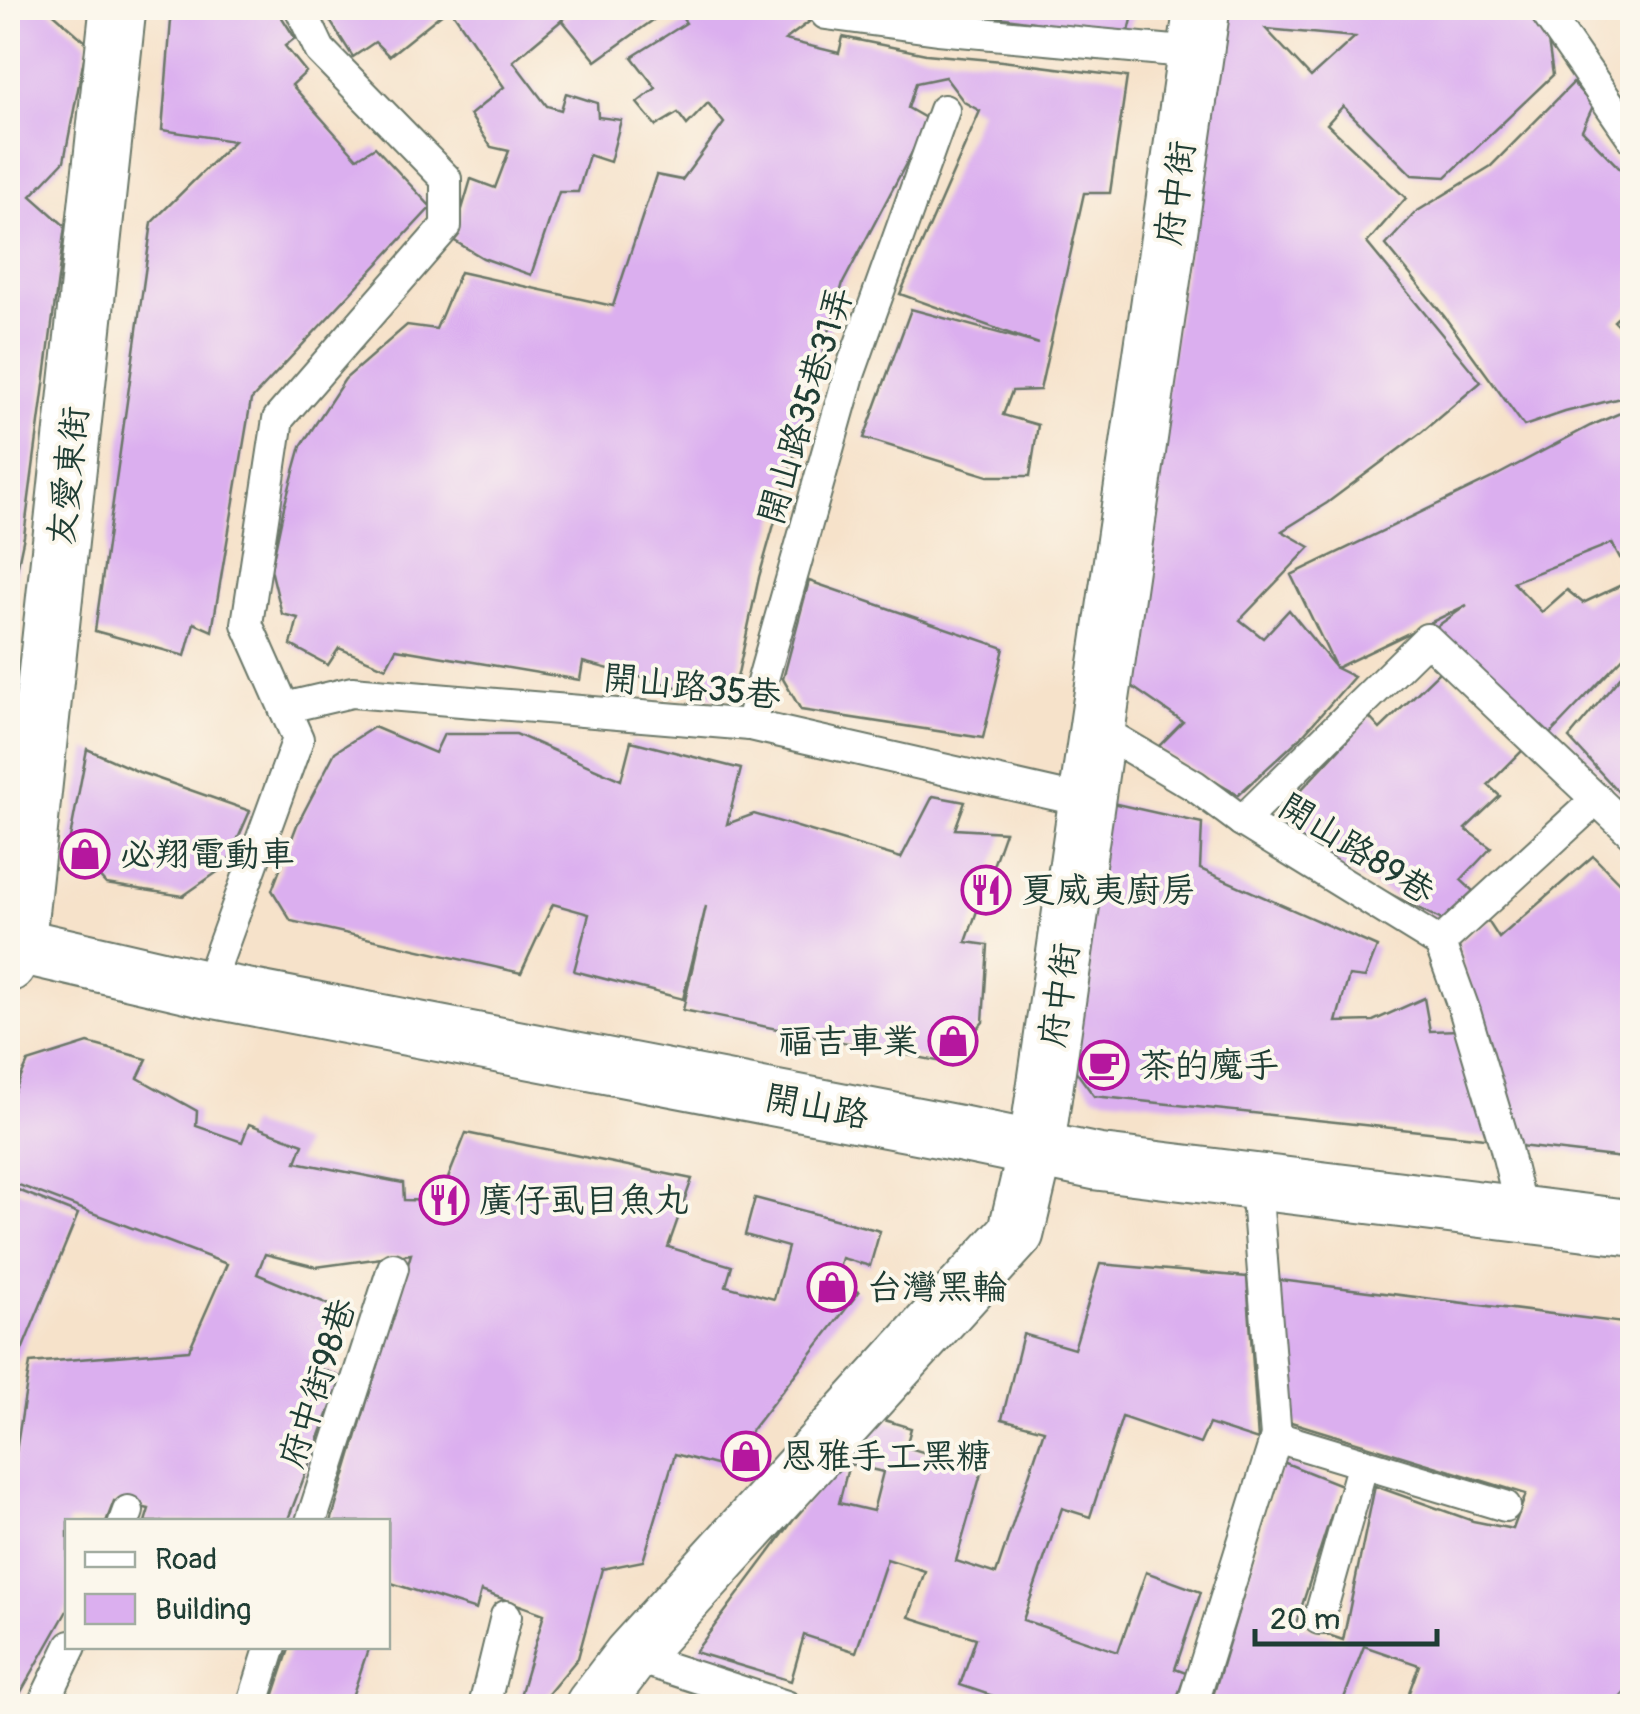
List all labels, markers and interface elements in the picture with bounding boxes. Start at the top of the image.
street label: 府中街 [1147,138,1205,248]
street label: 開山路35巷31弄 [749,281,863,530]
street label: 友愛東街 [40,404,98,548]
street label: 開山路35巷 [601,656,783,718]
street label: 開山路89巷 [1270,784,1443,914]
shop icon: 必翔電動車 [59,828,111,880]
place label: 必翔電動車 [120,833,295,877]
restaurant icon: 夏威夷廚房 [960,864,1012,916]
place label: 夏威夷廚房 [1021,869,1196,913]
street label: 府中街 [1031,940,1089,1050]
shop icon: 福吉車業 [927,1015,979,1067]
place label: 福吉車業 [778,1020,918,1064]
cafe icon: 茶的魔手 [1078,1039,1130,1091]
place label: 茶的魔手 [1139,1044,1279,1088]
street label: 開山路 [761,1075,873,1139]
restaurant icon: 廣仔虱目魚丸 [418,1174,470,1226]
place label: 廣仔虱目魚丸 [479,1179,689,1223]
shop icon: 台灣黑輪 [806,1261,858,1313]
place label: 台灣黑輪 [867,1266,1007,1310]
street label: 府中街98巷 [270,1293,366,1474]
shop icon: 恩雅手工黑糖 [720,1430,772,1482]
place label: 恩雅手工黑糖 [781,1435,991,1479]
legend [65,1519,390,1649]
text: Road [155,1541,217,1578]
scale bar [1255,1584,1438,1646]
text: Building [155,1591,251,1628]
text: 20 m [1270,1601,1340,1638]

